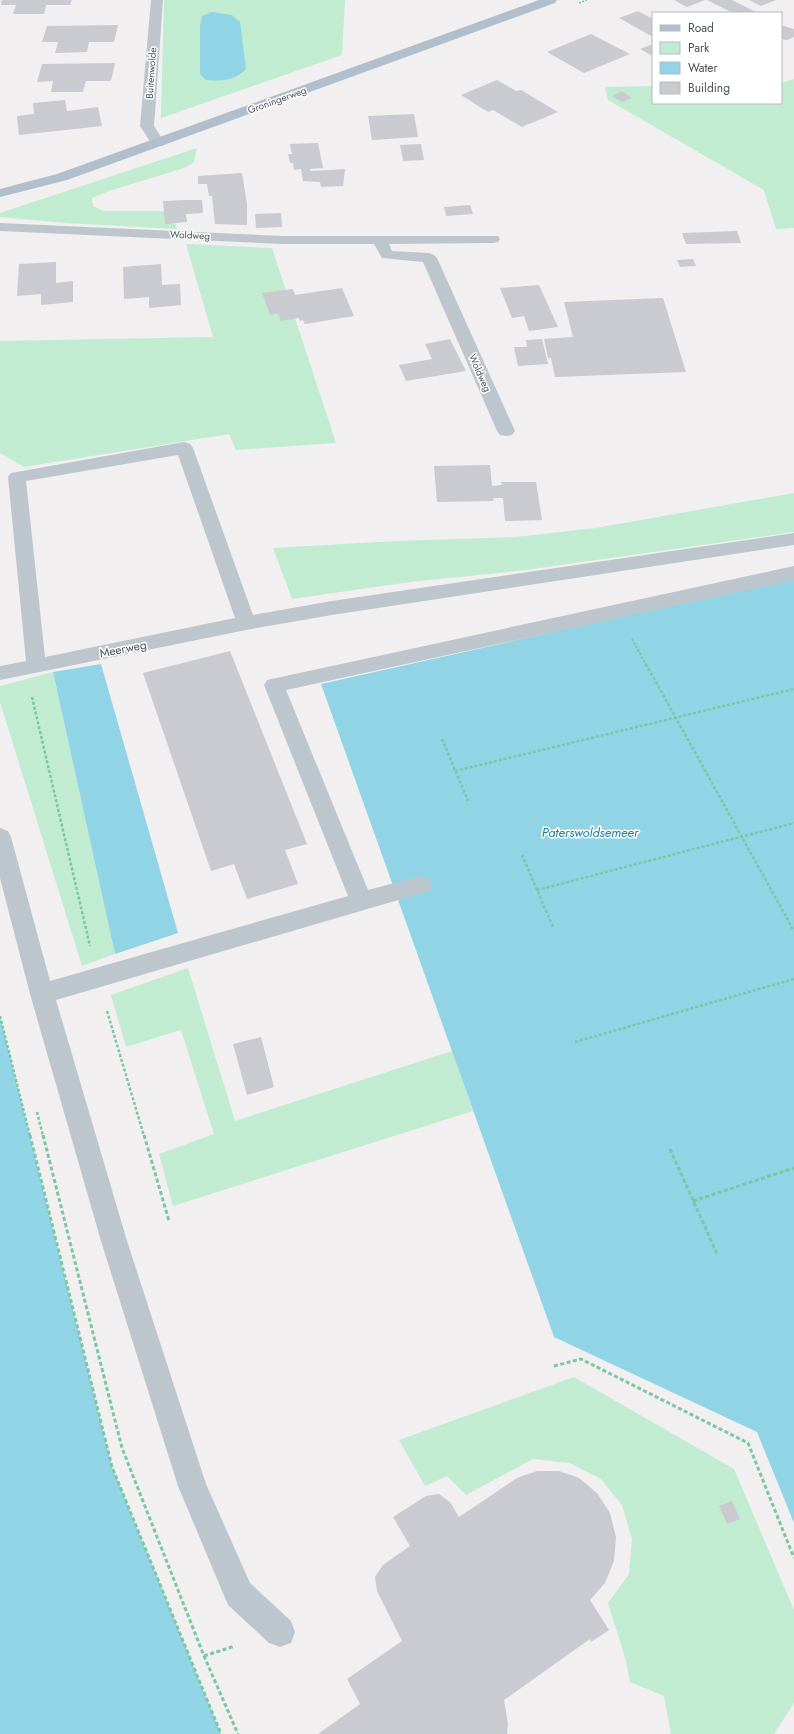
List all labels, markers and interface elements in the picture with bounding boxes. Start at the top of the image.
legend [652,12,782,104]
text: Road [688,19,714,37]
text: Park [688,39,710,57]
street label: Buitenwolde [142,47,160,99]
text: Water [688,59,719,77]
text: Building [688,79,730,97]
street label: Groningerweg [245,82,309,118]
street label: Woldweg [170,226,210,244]
street label: Woldweg [465,352,495,394]
street label: Meerweg [98,636,148,662]
water label: Paterswoldsemeer [542,823,639,842]

